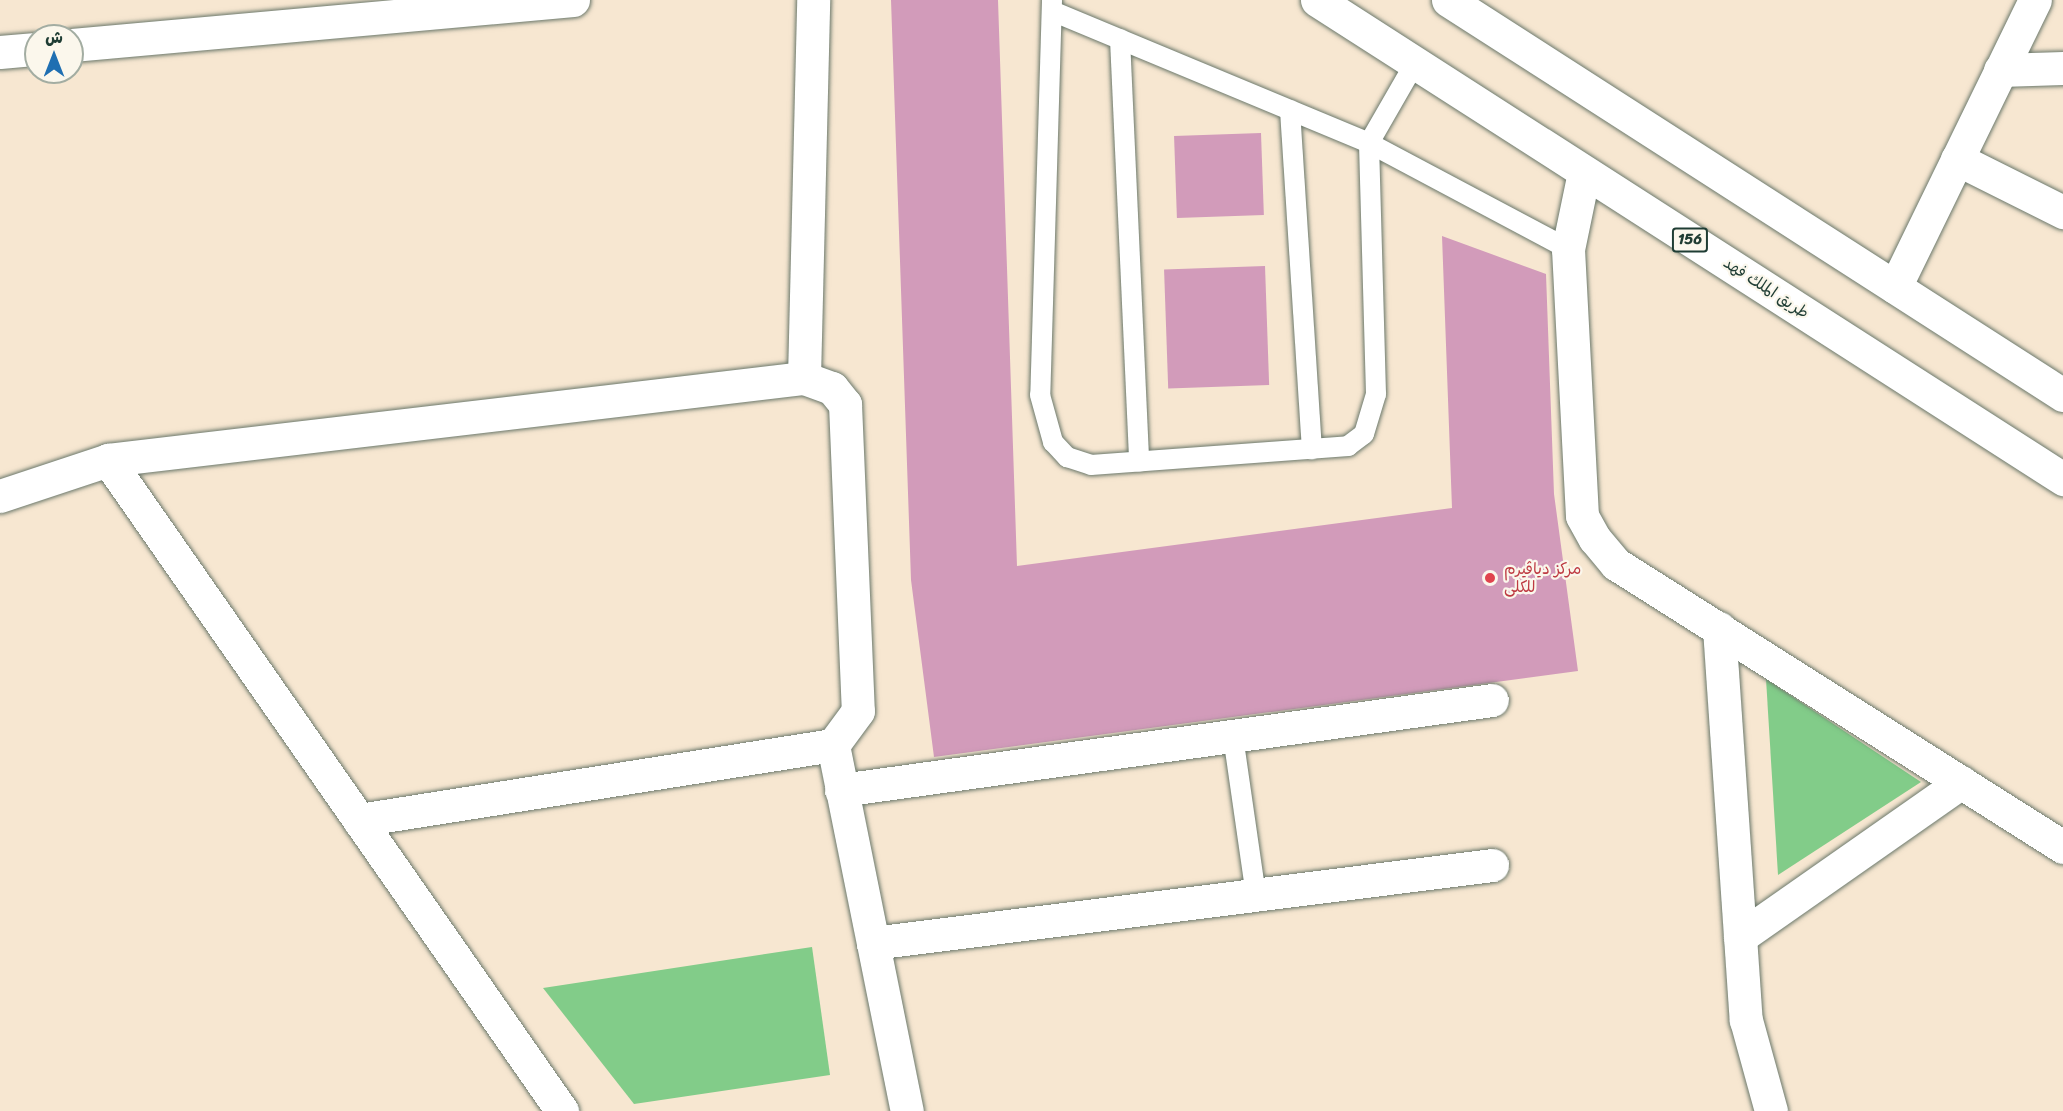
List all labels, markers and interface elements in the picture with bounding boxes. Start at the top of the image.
text: ش [45,23,63,52]
north arrow [24,24,84,84]
road number: 156 [1670,228,1710,252]
street label: طريق الملك فهد [1720,253,1812,323]
place label: مركز دياڤيرم للكلى [1504,559,1581,597]
marker: مركز دياڤيرم للكلى [1481,569,1499,587]

